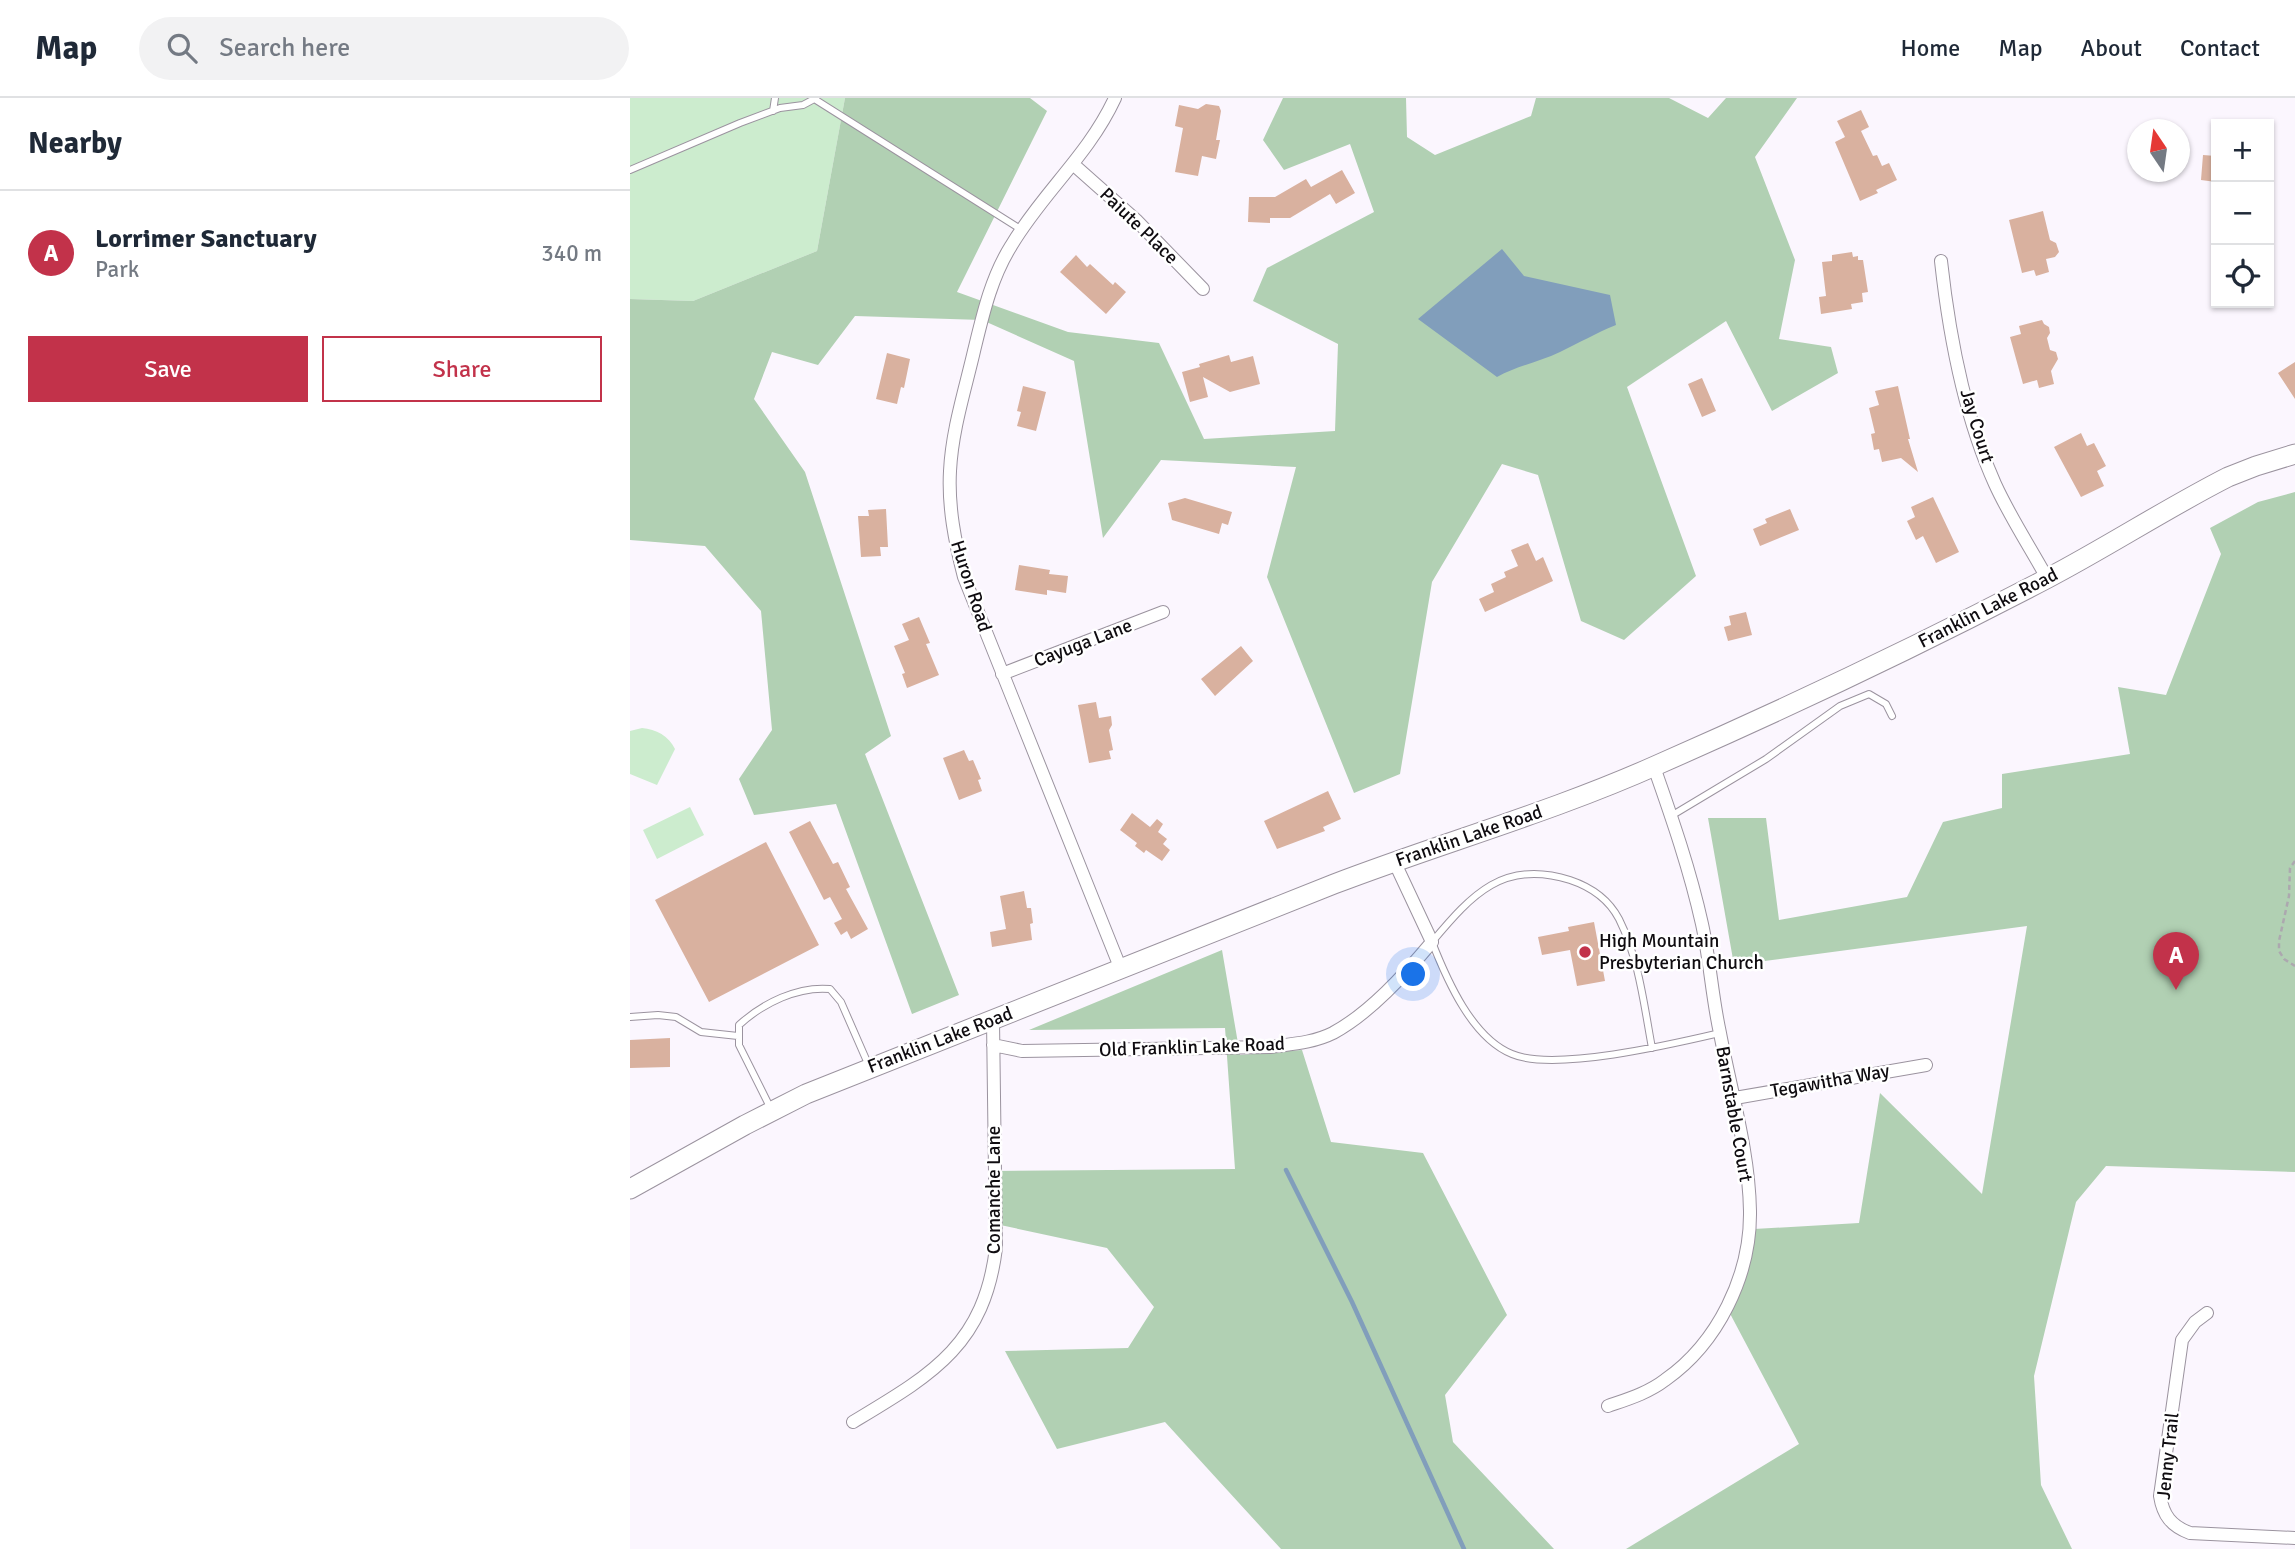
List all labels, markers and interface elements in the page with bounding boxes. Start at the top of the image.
search box [139,17,629,80]
text: Map [35,28,97,69]
icon: search [163,29,201,67]
text: Search here [219,32,350,64]
text: Home [1900,33,1960,63]
text: Map [1998,33,2043,63]
text: About [2081,33,2142,63]
text: Contact [2180,33,2260,63]
north arrow [2127,119,2190,182]
map controls [2211,119,2274,308]
button: + [2211,119,2274,182]
text: Nearby [28,125,122,162]
button: − [2211,182,2274,245]
street label: Paiute Place [1095,183,1183,269]
text: Lorrimer Sanctuary [95,223,317,255]
text: A [44,239,58,268]
text: 340 m [541,239,602,268]
button: locate [2211,245,2274,308]
text: Park [95,255,139,284]
button: Save [28,336,308,402]
button: Share [322,336,602,402]
street label: Jay Court [1954,386,2000,466]
street label: Huron Road [945,537,997,635]
street label: Franklin Lake Road [1914,562,2062,654]
street label: Cayuga Lane [1031,613,1135,673]
street label: Franklin Lake Road [1392,800,1546,872]
place label: High Mountain Presbyterian Church [1599,929,1764,975]
pin: A [2153,932,2199,990]
marker: High Mountain Presbyterian Church [1577,944,1593,960]
your location [1396,957,1430,991]
street label: Franklin Lake Road [864,1001,1016,1079]
street label: Old Franklin Lake Road [1099,1032,1285,1062]
street label: Barnstable Court [1710,1044,1758,1184]
street label: Tegawitha Way [1769,1059,1891,1103]
street label: Comanche Lane [982,1126,1006,1254]
street label: Jenny Trail [2152,1411,2184,1501]

